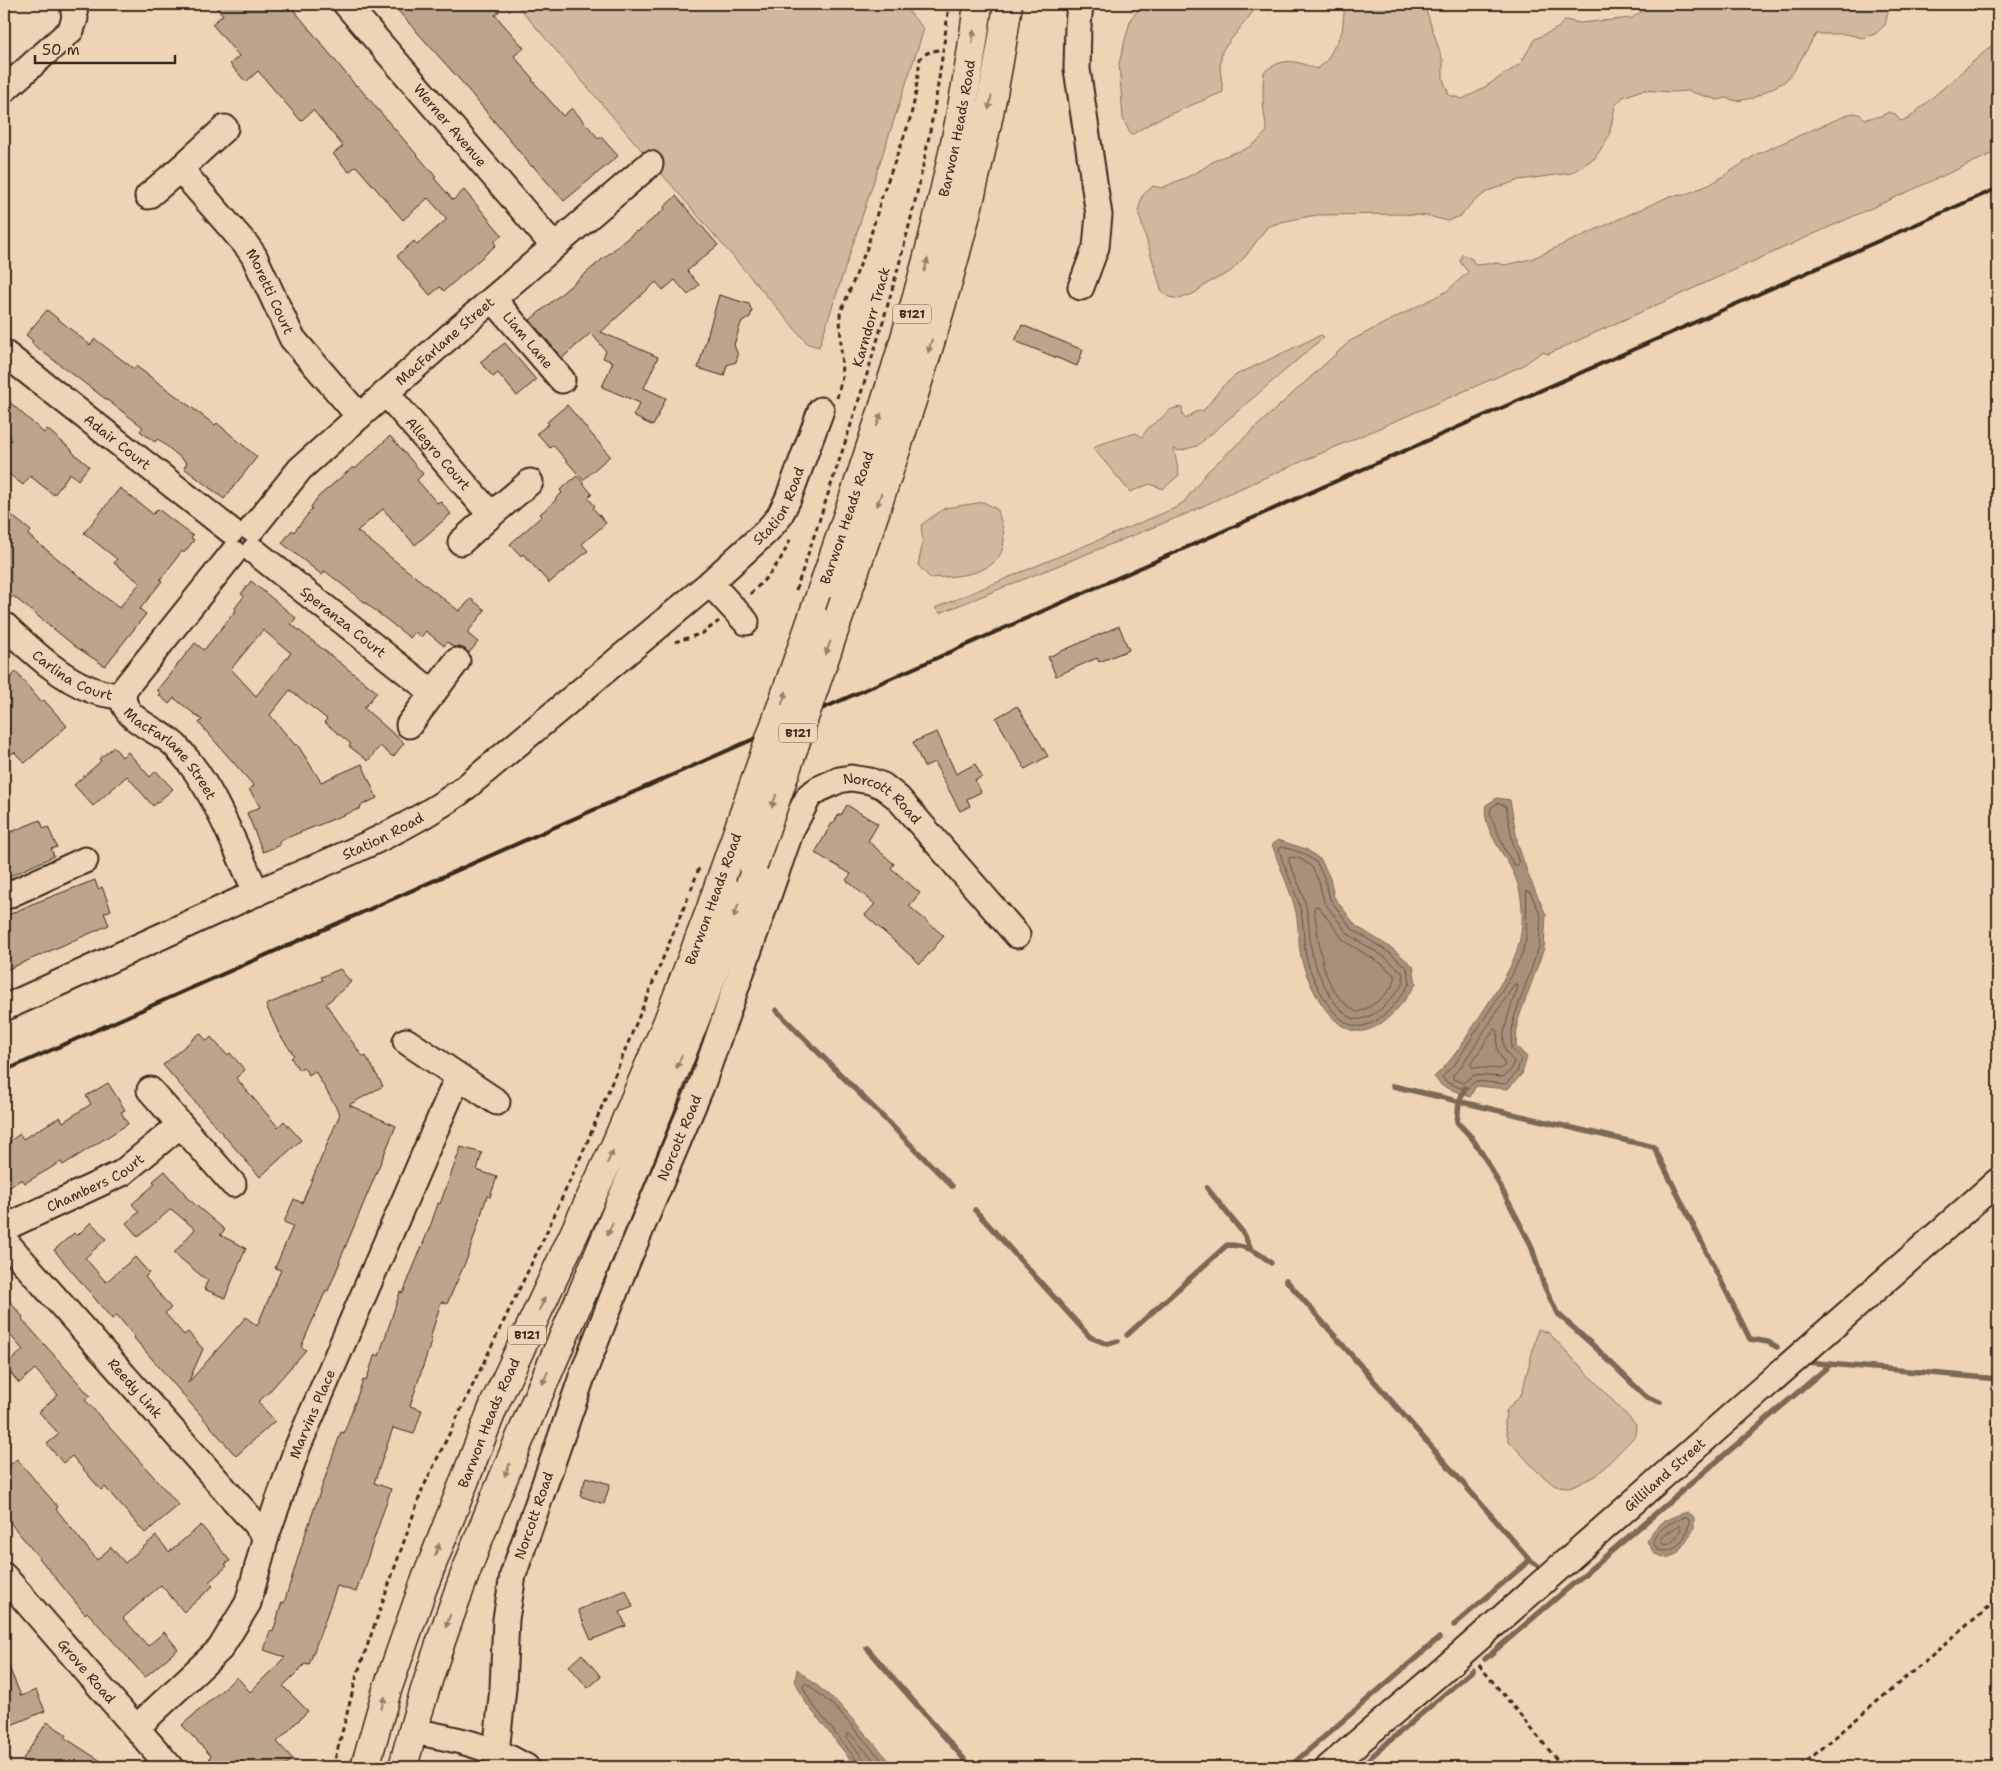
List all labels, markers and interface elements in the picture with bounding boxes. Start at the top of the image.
one-way arrow [970,29,978,45]
scale bar [35,32,175,64]
text: 50 m [42,40,80,60]
street label: Barwon Heads Road [934,58,979,199]
street label: Werner Avenue [410,80,491,171]
one-way arrow [986,96,994,112]
street label: Moretti Court [242,245,298,337]
one-way arrow [922,257,930,272]
street label: Karndorr Track [848,265,894,369]
street label: MacFarlane Street [391,293,498,389]
road number: B121 [893,304,931,324]
street label: Liam Lane [499,308,557,372]
one-way arrow [926,338,934,354]
street label: Adair Court [80,410,154,474]
street label: Allegro Court [402,413,475,494]
one-way arrow [876,413,884,428]
street label: Barwon Heads Road [816,449,878,586]
street label: Station Road [749,464,808,549]
one-way arrow [875,493,882,508]
street label: Speranza Court [297,582,390,661]
one-way arrow [824,641,832,656]
street label: Carlina Court [28,646,114,704]
one-way arrow [780,690,788,705]
street label: MacFarlane Street [120,703,221,803]
road number: B121 [779,724,817,742]
street label: Norcott Road [841,769,925,828]
one-way arrow [770,794,777,809]
street label: Station Road [339,808,427,864]
street label: Barwon Heads Road [681,830,745,967]
one-way arrow [732,903,739,918]
one-way arrow [675,1055,682,1070]
street label: Norcott Road [653,1092,706,1184]
street label: Chambers Court [43,1149,148,1216]
one-way arrow [606,1150,614,1164]
one-way arrow [605,1222,613,1236]
one-way arrow [538,1297,546,1311]
road number: B121 [508,1326,546,1344]
street label: Reedy Link [104,1355,167,1422]
street label: Barwon Heads Road [454,1355,524,1490]
street label: Marvins Place [285,1366,339,1461]
one-way arrow [541,1371,549,1385]
street label: Gilliland Street [1620,1434,1709,1515]
one-way arrow [503,1462,510,1477]
street label: Norcott Road [510,1469,557,1562]
one-way arrow [433,1542,441,1557]
one-way arrow [444,1614,452,1629]
street label: Grove Road [54,1635,120,1707]
one-way arrow [379,1696,387,1711]

